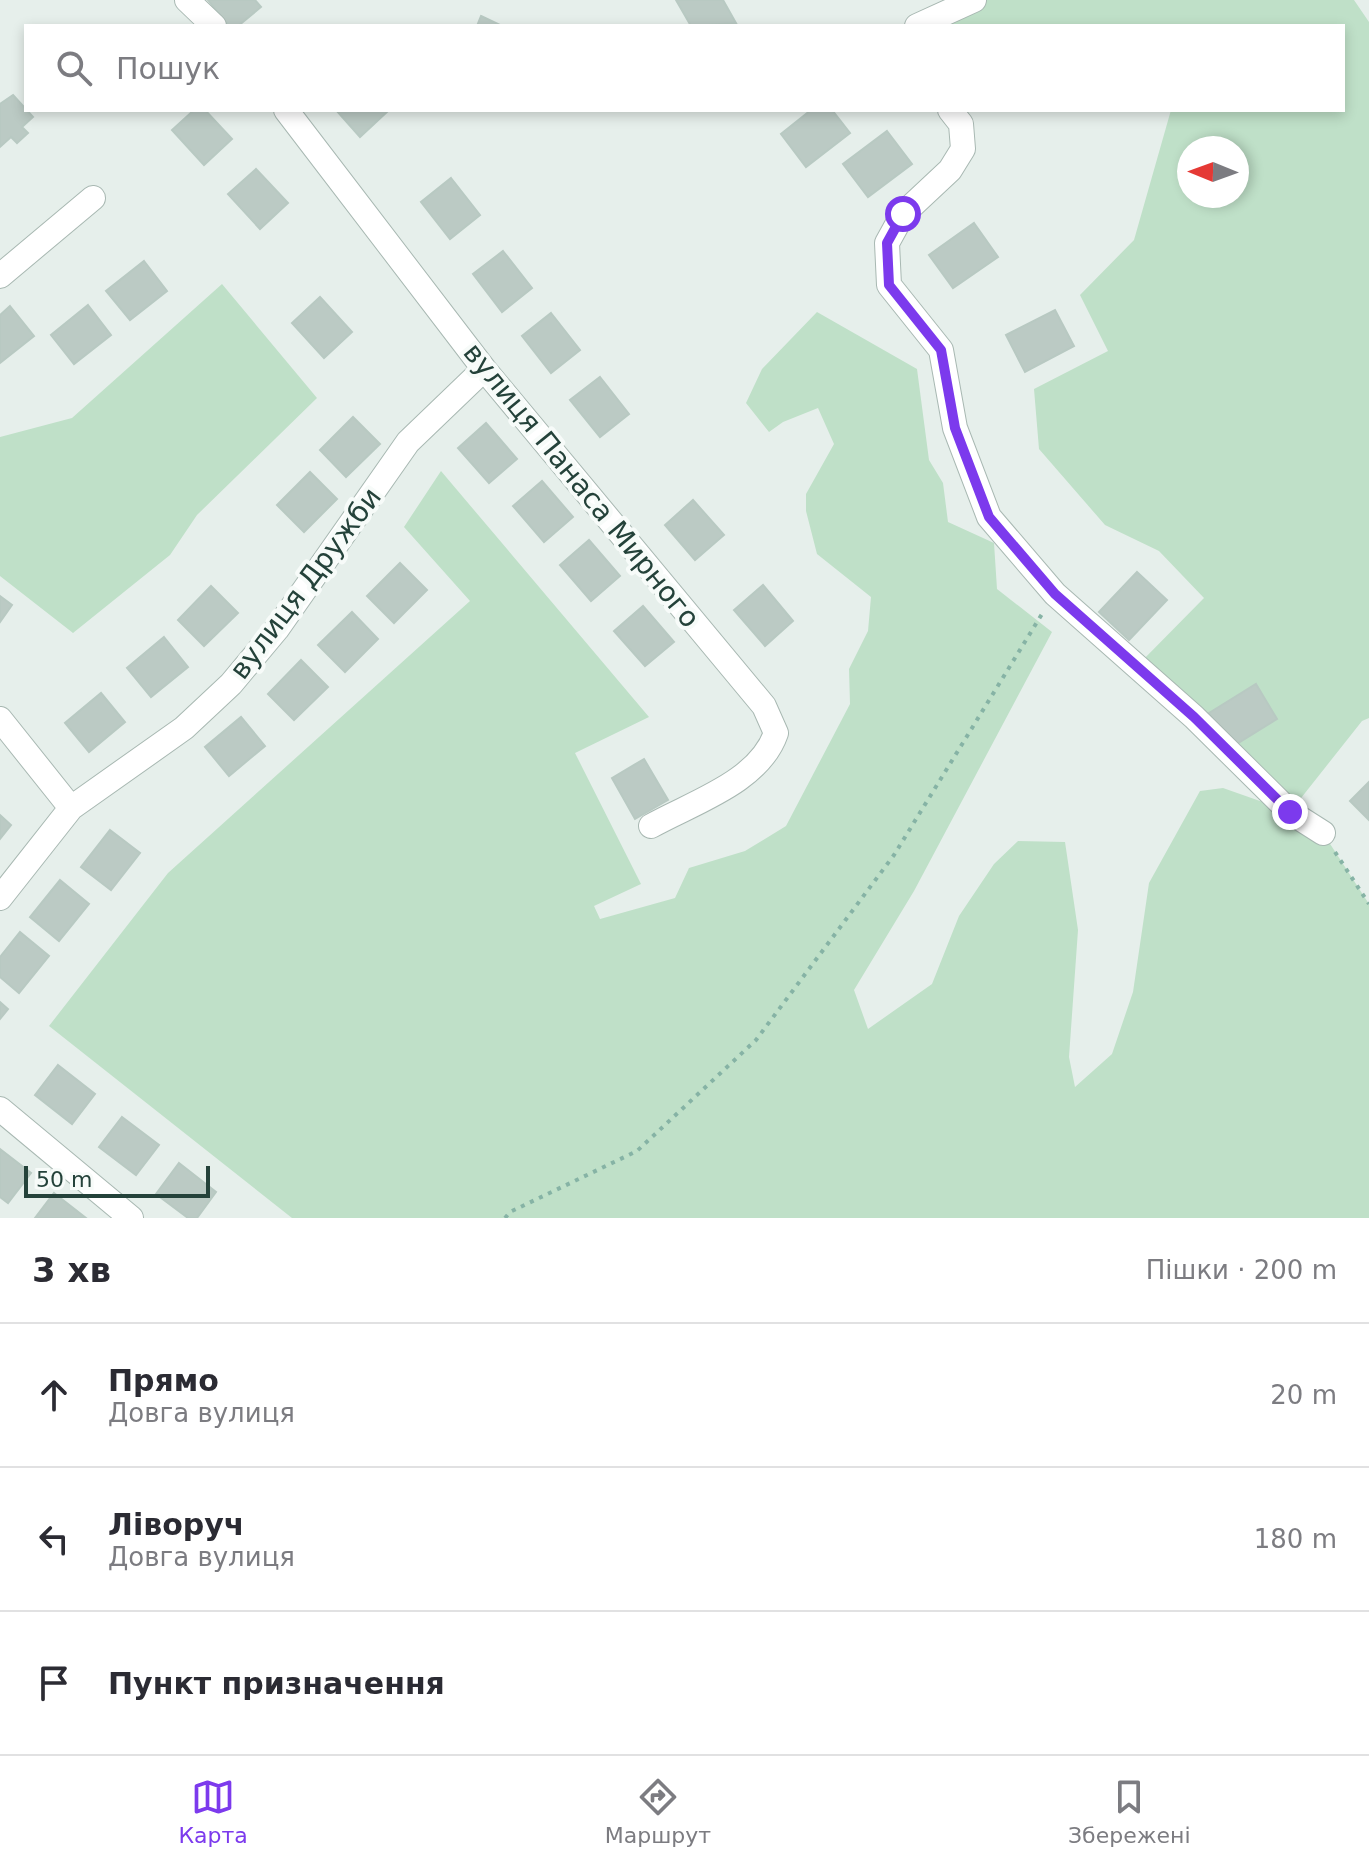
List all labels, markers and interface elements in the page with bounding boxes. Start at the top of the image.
search box [24,24,1345,112]
icon: search [52,46,96,90]
text: Пошук [116,51,220,86]
north arrow [1177,136,1249,208]
route start [885,196,921,232]
street label: вулиця Панаса Мирного [457,336,707,634]
street label: вулиця Дружби [223,481,388,685]
route end [1272,794,1308,830]
scale bar [24,1162,210,1198]
text: 50 m [36,1167,92,1192]
text: 3 хв [32,1250,111,1290]
text: Пішки · 200 m [1146,1255,1337,1285]
text: Прямо [108,1363,219,1398]
icon: ahead [32,1373,76,1417]
text: 20 m [1270,1380,1337,1410]
text: Довга вулиця [108,1398,295,1428]
text: Ліворуч [108,1507,244,1542]
icon: left [32,1517,76,1561]
text: 180 m [1254,1524,1337,1554]
text: Довга вулиця [108,1542,295,1572]
icon: arrive [32,1661,76,1705]
text: Пункт призначення [108,1666,445,1701]
tab: Карта [178,1775,248,1848]
tab: Маршрут [605,1775,711,1848]
tab: Збережені [1068,1775,1191,1848]

